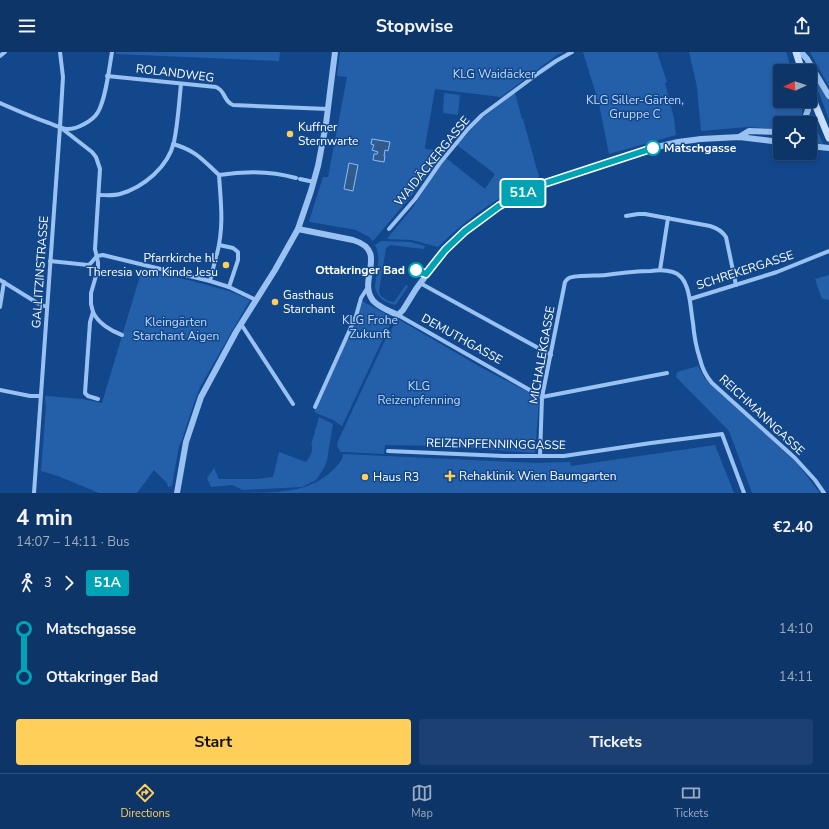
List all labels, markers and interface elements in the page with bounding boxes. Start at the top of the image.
text: Stopwise [376,14,453,38]
icon: menu [16,15,38,37]
icon: share [791,15,813,37]
street label: ROLANDWEG [135,60,215,86]
north arrow [773,64,817,108]
map controls [773,64,817,160]
park label: KLG Waidäcker [453,66,536,82]
park label: KLG Siller-Gärten, Gruppe C [586,92,684,122]
street label: WAIDÄCKERGASSE [391,113,473,209]
button: locate [773,116,817,160]
place label: Kuffner Sternwarte [298,119,358,149]
marker: Kuffner Sternwarte [285,129,295,139]
marker: Matschgasse [645,140,661,156]
place label: Matschgasse [664,140,737,156]
line badge: 51A [500,180,546,206]
text: 51A [509,183,537,202]
street label: GALLITZINSTRASSE [28,215,52,329]
street label: SCHREKERGASSE [694,247,796,293]
place label: Pfarrkirche hl. Theresia vom Kinde Jesu [87,250,218,280]
marker: Pfarrkirche hl. Theresia vom Kinde Jesu [221,260,231,270]
place label: Ottakringer Bad [315,262,405,278]
marker: Ottakringer Bad [408,262,424,278]
place label: Gasthaus Starchant [283,287,336,317]
marker: Gasthaus Starchant [270,297,280,307]
street label: MICHALEKGASSE [526,305,558,405]
street label: DEMUTHGASSE [419,310,505,368]
park label: KLG Frohe Zukunft [342,312,398,342]
park label: Kleingärten Starchant Aigen [133,314,219,344]
street label: REICHMANNGASSE [716,371,808,459]
park label: KLG Reizenpfenning [377,378,461,408]
street label: REIZENPFENNINGGASSE [426,435,566,453]
place label: Rehaklinik Wien Baumgarten [459,468,617,484]
place label: Haus R3 [373,469,419,485]
marker: Rehaklinik Wien Baumgarten [444,470,456,482]
marker: Haus R3 [360,472,370,482]
text: 4 min [16,503,73,533]
text: €2.40 [773,517,813,537]
text: 14:07 – 14:11 · Bus [16,533,130,551]
icon: walk [16,572,38,594]
icon: forward [58,572,80,594]
text: 51A [94,573,121,592]
text: 3 [44,574,52,592]
text: Matschgasse [46,619,136,639]
text: 14:10 [779,620,813,638]
text: Ottakringer Bad [46,667,158,687]
text: 14:11 [779,668,813,686]
button: Start [16,719,411,765]
button: Tickets [419,719,813,765]
tab: Directions [120,782,170,821]
tab: Map [411,782,433,821]
tab: Tickets [674,782,709,821]

